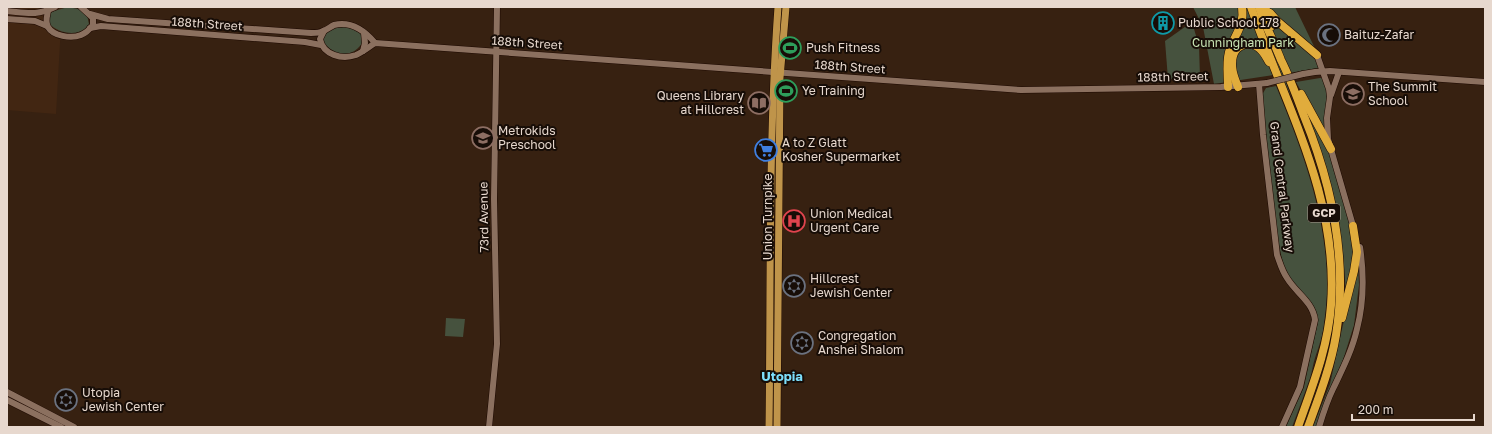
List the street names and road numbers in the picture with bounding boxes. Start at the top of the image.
street label: 188th Street [171,14,243,33]
street label: 188th Street [491,33,563,52]
street label: 188th Street [814,57,886,76]
street label: 188th Street [1137,68,1209,85]
street label: Grand Central Parkway [1267,121,1298,254]
street label: Union Turnpike [760,174,775,260]
street label: 73rd Avenue [475,182,492,252]
road number: GCP [1308,204,1340,222]

